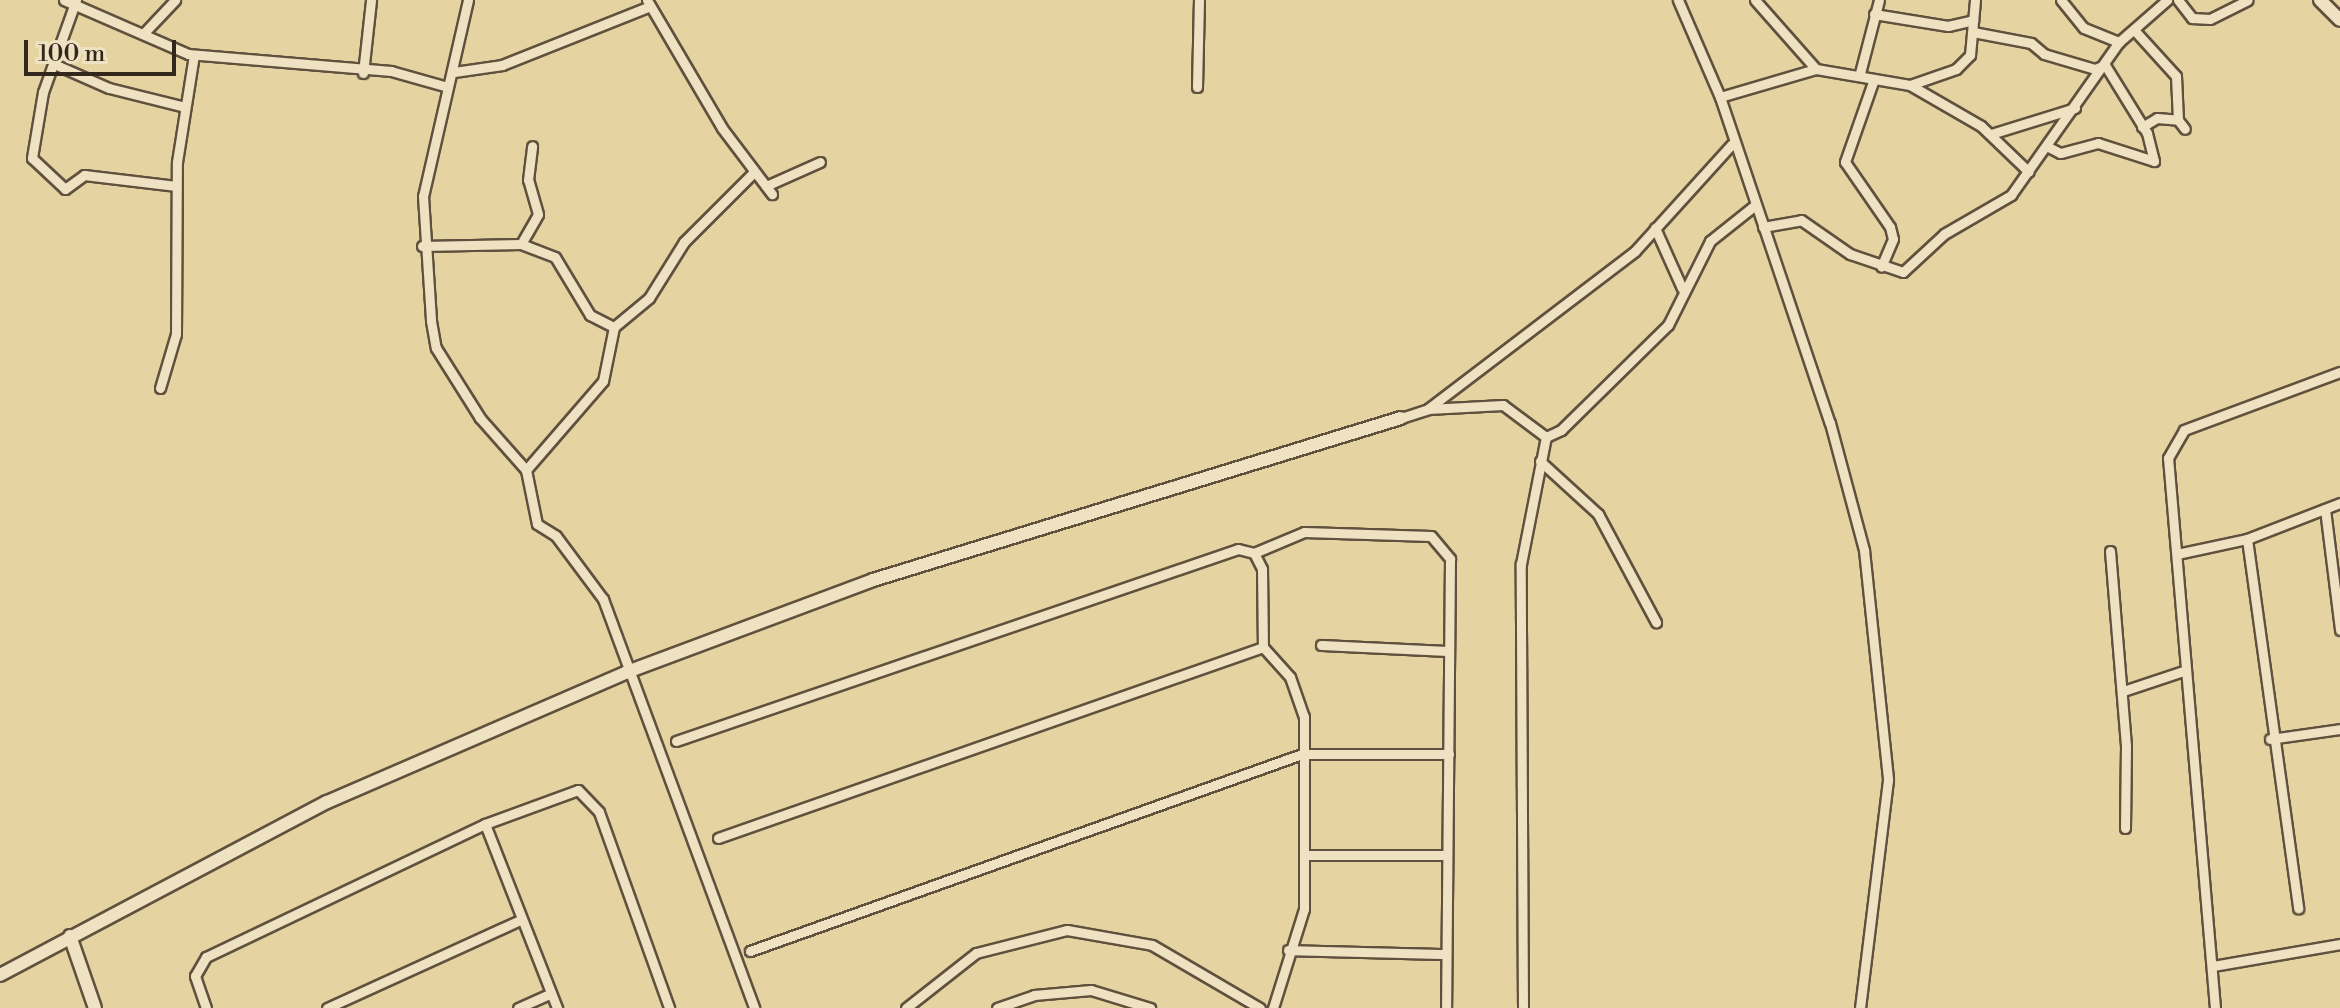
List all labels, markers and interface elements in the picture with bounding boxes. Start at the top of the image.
scale bar [28,24,180,74]
text: 100 m [38,39,105,69]

